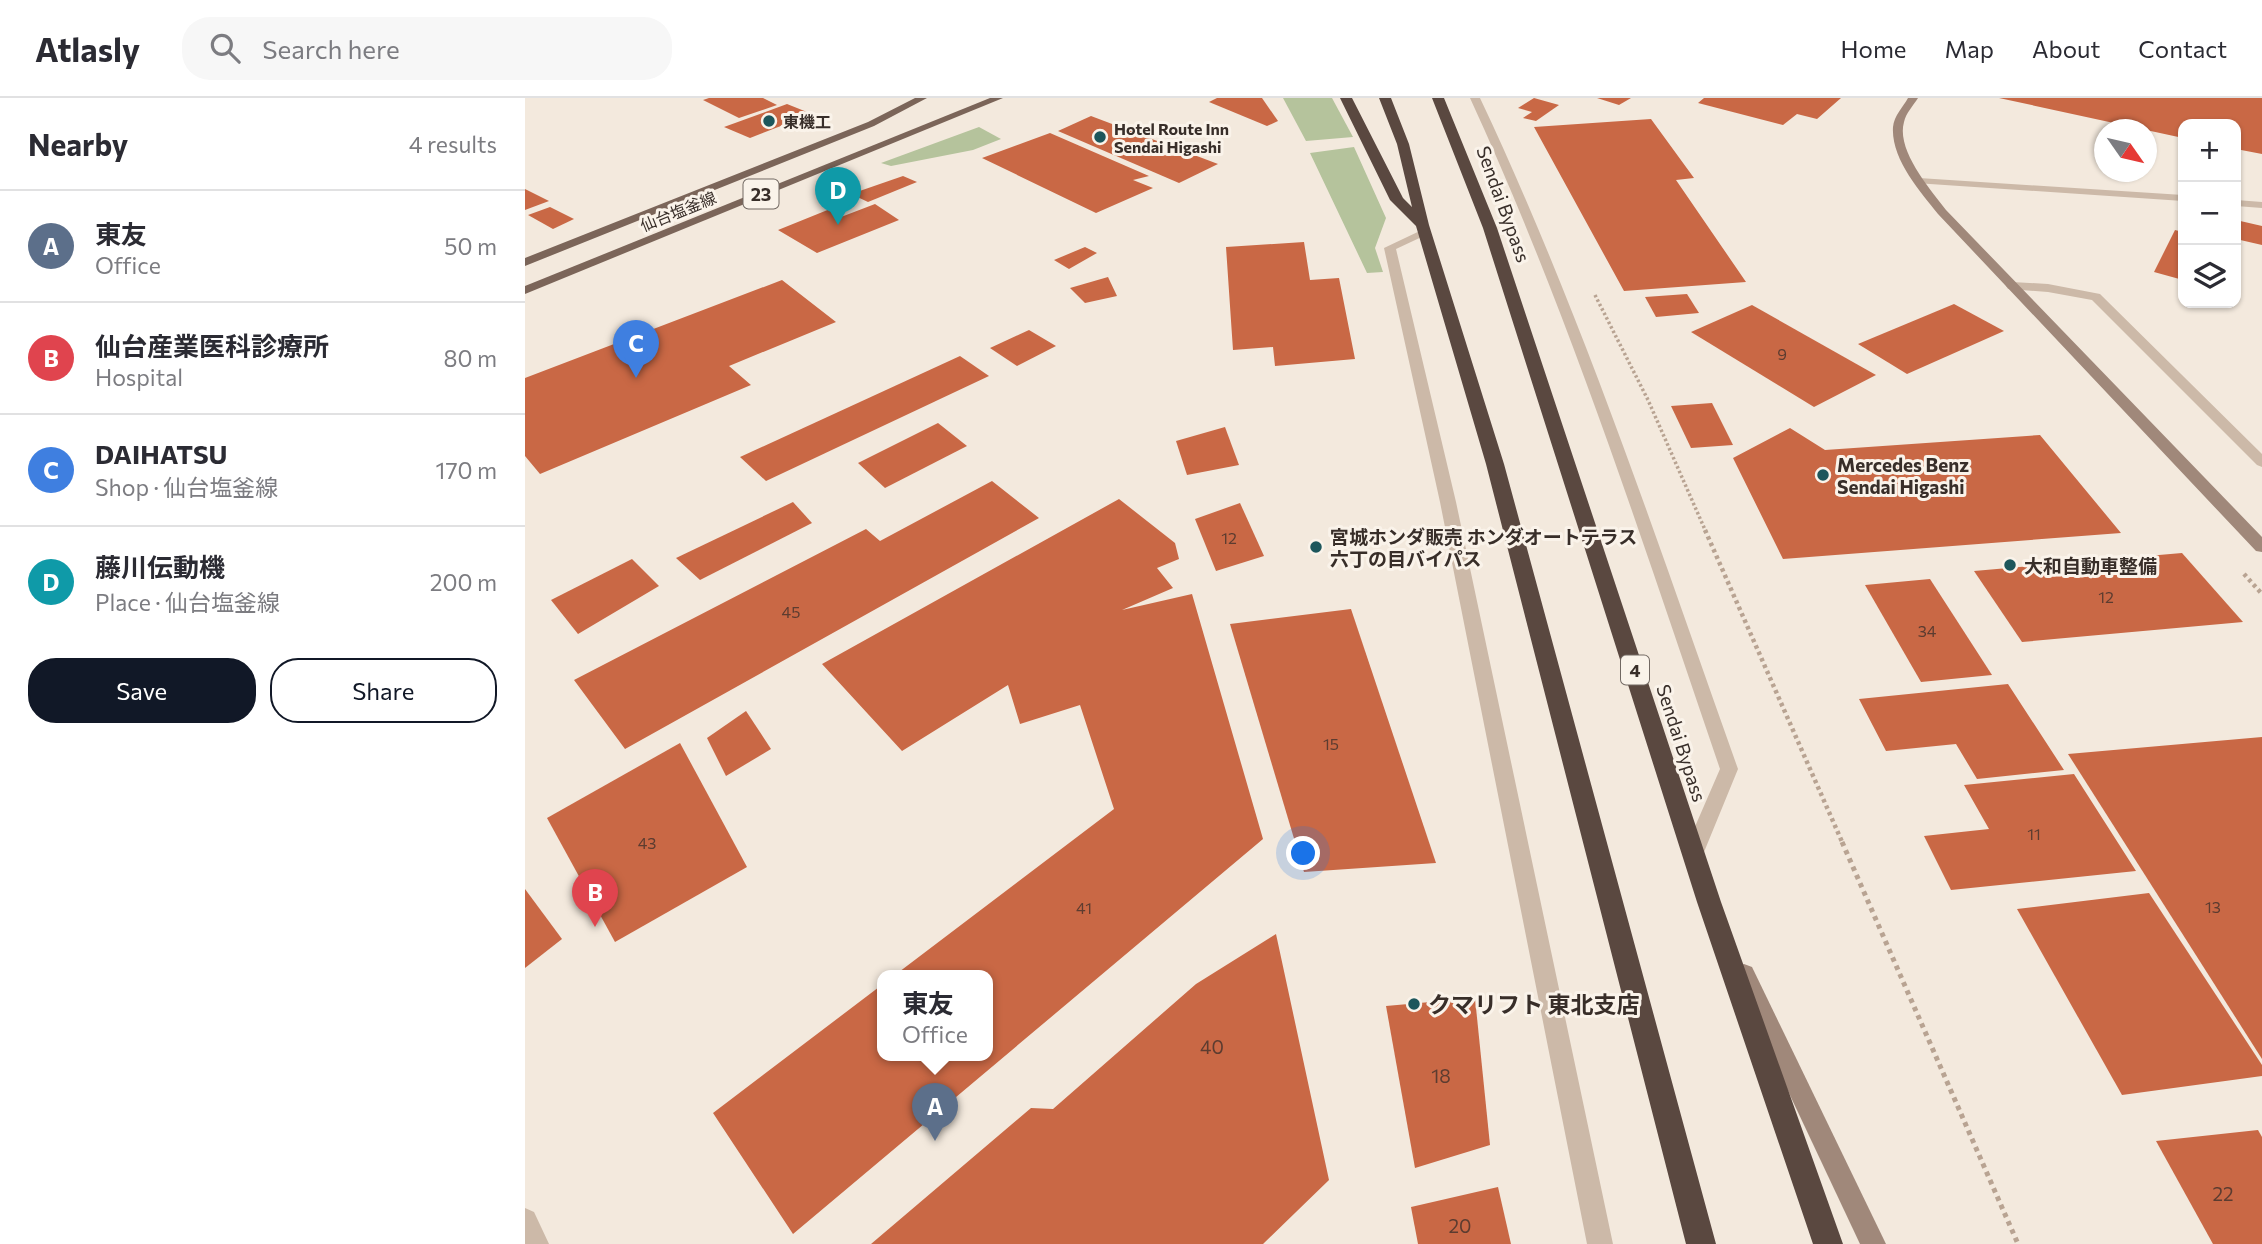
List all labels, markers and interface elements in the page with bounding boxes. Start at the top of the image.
search box [182,17,672,80]
text: Atlasly [35,28,140,69]
icon: search [206,29,244,67]
text: Search here [262,33,400,64]
text: Home [1841,34,1907,63]
text: Map [1945,34,1994,63]
text: About [2032,34,2100,63]
text: Contact [2138,34,2227,63]
place label: 東機工 [783,112,831,131]
marker: 東機工 [761,113,777,129]
place label: Hotel Route Inn Sendai Higashi [1114,119,1229,156]
north arrow [2094,119,2157,182]
map controls [2178,119,2241,308]
button: + [2178,119,2241,182]
text: Nearby [28,125,128,162]
marker: Hotel Route Inn Sendai Higashi [1092,129,1108,145]
text: 4 results [409,130,497,158]
street label: Sendai Bypass [1472,143,1536,265]
pin: D [815,167,861,225]
road number: 23 [743,180,779,208]
button: − [2178,182,2241,245]
street label: 仙台塩釜線 [637,187,719,235]
text: 東友 [95,218,147,249]
text: A [43,232,59,260]
text: 50 m [444,232,497,260]
button: layers [2178,245,2241,308]
text: Office [95,251,161,279]
pin: C [613,320,659,378]
text: 仙台産業医科診療所 [95,330,329,361]
text: B [43,344,59,372]
text: 80 m [444,344,497,372]
house number: 9 [1777,344,1787,363]
text: Hospital [95,363,183,391]
text: DAIHATSU [95,438,228,469]
place label: Mercedes Benz Sendai Higashi [1837,453,1969,498]
text: C [43,456,59,484]
text: 170 m [436,456,497,484]
marker: Mercedes Benz Sendai Higashi [1815,467,1831,483]
text: Shop · 仙台塩釜線 [95,473,278,501]
place label: 宮城ホンダ販売 ホンダオートテラス 六丁の目バイパス [1330,525,1637,570]
house number: 12 [1221,528,1237,547]
marker: 宮城ホンダ販売 ホンダオートテラス 六丁の目バイパス [1308,539,1324,555]
text: 藤川伝動機 [95,551,225,582]
place label: 大和自動車整備 [2024,554,2157,577]
marker: 大和自動車整備 [2002,557,2018,573]
text: D [43,568,59,596]
text: 200 m [430,568,497,596]
house number: 12 [2098,587,2114,606]
text: Place · 仙台塩釜線 [95,588,280,616]
house number: 45 [782,602,800,621]
house number: 34 [1918,621,1937,640]
road number: 4 [1621,656,1649,684]
button: Save [28,658,256,723]
button: Share [270,658,497,723]
street label: Sendai Bypass [1652,681,1712,805]
house number: 15 [1323,734,1339,753]
house number: 11 [2027,824,2041,843]
house number: 43 [638,833,656,852]
your location [1286,836,1320,870]
pin: B [572,869,618,927]
house number: 13 [2205,897,2221,916]
house number: 41 [1076,898,1092,917]
popup [877,970,993,1061]
text: 東友 [902,987,954,1018]
place label: クマリフト 東北支店 [1428,990,1639,1018]
marker: クマリフト 東北支店 [1406,996,1422,1012]
text: Office [902,1020,968,1048]
house number: 40 [1200,1035,1224,1058]
house number: 18 [1431,1064,1451,1087]
pin: A [912,1083,958,1141]
house number: 22 [2212,1182,2234,1205]
house number: 20 [1449,1214,1471,1237]

